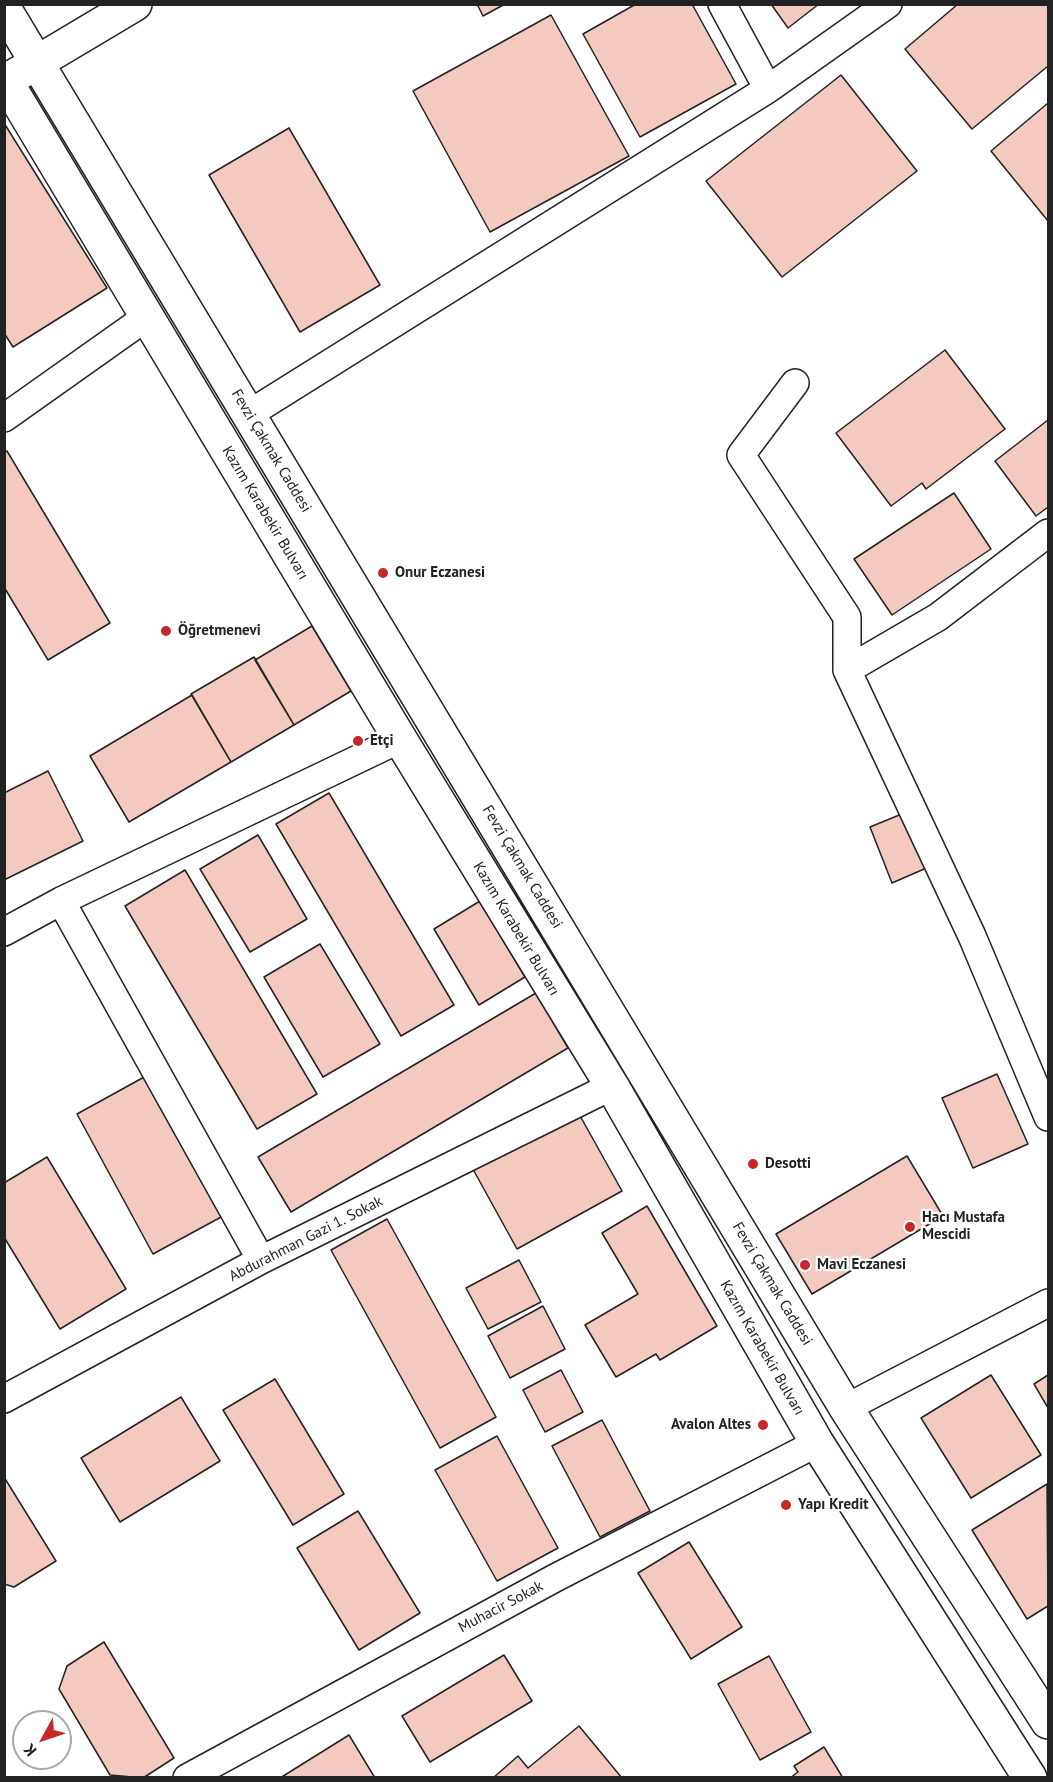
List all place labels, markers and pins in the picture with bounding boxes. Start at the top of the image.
place label: Onur Eczanesi [395,564,485,582]
marker: Onur Eczanesi [376,566,390,580]
place label: Öğretmenevi [178,622,261,640]
marker: Öğretmenevi [159,624,173,638]
place label: Etçi [370,732,394,750]
marker: Etçi [351,734,365,748]
place label: Desotti [765,1155,811,1173]
marker: Desotti [746,1157,760,1171]
place label: Hacı Mustafa Mescidi [922,1209,1005,1244]
marker: Hacı Mustafa Mescidi [903,1220,917,1234]
place label: Mavi Eczanesi [817,1256,906,1274]
marker: Mavi Eczanesi [798,1258,812,1272]
place label: Avalon Altes [671,1416,751,1434]
marker: Avalon Altes [756,1418,770,1432]
place label: Yapı Kredit [798,1496,868,1514]
marker: Yapı Kredit [779,1498,793,1512]

